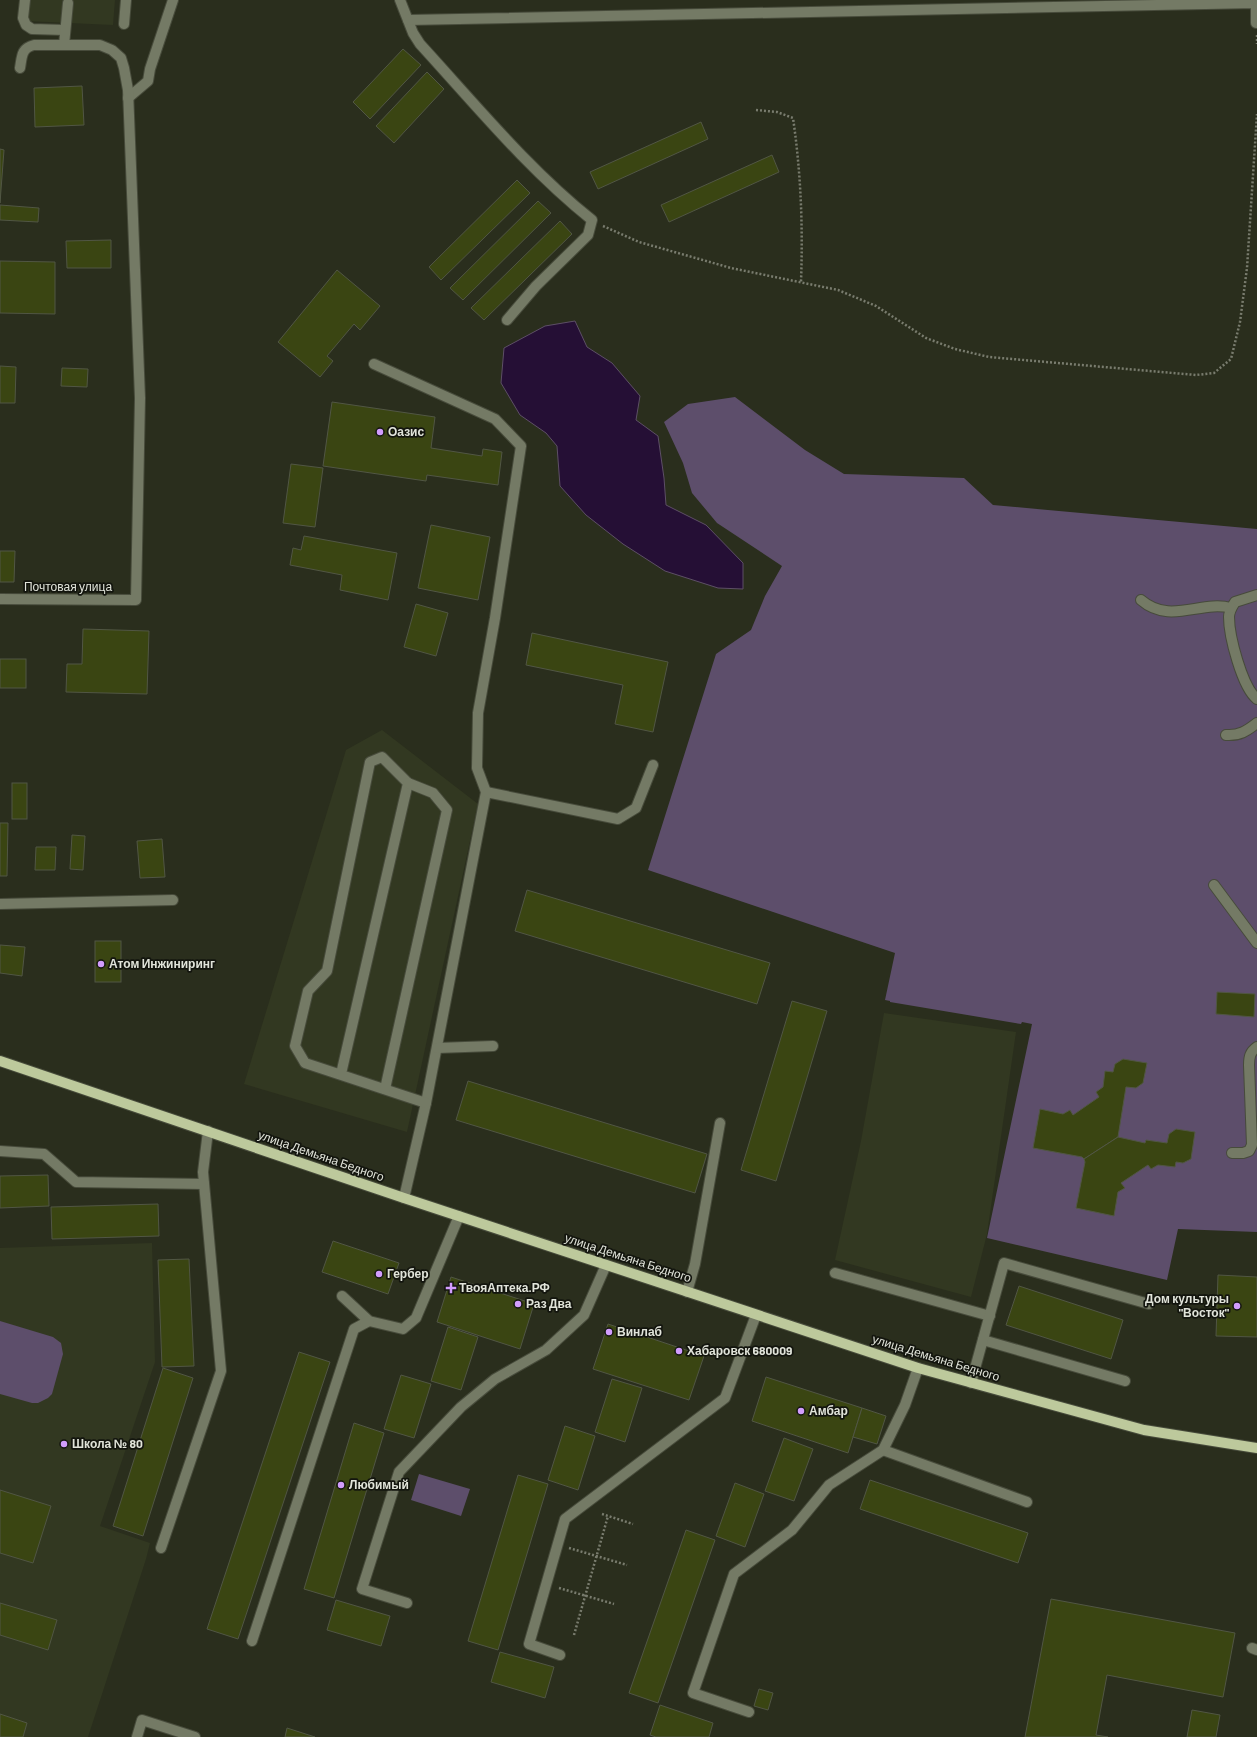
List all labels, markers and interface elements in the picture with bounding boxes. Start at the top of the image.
place label: Оазис [388,424,424,438]
marker: Оазис [375,427,385,437]
street label: Почтовая улица [24,579,112,594]
place label: Атом Инжиниринг [109,956,215,971]
marker: Атом Инжиниринг [96,959,106,969]
street label: улица Демьяна Бедного [256,1127,386,1184]
street label: улица Демьяна Бедного [563,1230,694,1285]
place label: Гербер [387,1266,429,1281]
marker: Гербер [374,1269,384,1279]
place label: ТвояАптека.РФ [459,1280,550,1294]
marker: ТвояАптека.РФ [446,1283,456,1293]
place label: Дом культуры "Восток" [1145,1291,1230,1319]
place label: Раз Два [526,1296,572,1311]
marker: Раз Два [513,1299,523,1309]
marker: Дом культуры "Восток" [1232,1301,1242,1311]
place label: Винлаб [617,1324,662,1338]
marker: Винлаб [604,1327,614,1337]
street label: улица Демьяна Бедного [871,1331,1002,1384]
place label: Хабаровск 680009 [687,1343,792,1358]
marker: Хабаровск 680009 [674,1346,684,1356]
place label: Амбар [809,1403,848,1418]
marker: Амбар [796,1406,806,1416]
place label: Школа № 80 [72,1436,143,1450]
marker: Школа № 80 [59,1439,69,1449]
place label: Любимый [349,1477,409,1491]
marker: Любимый [336,1480,346,1490]

